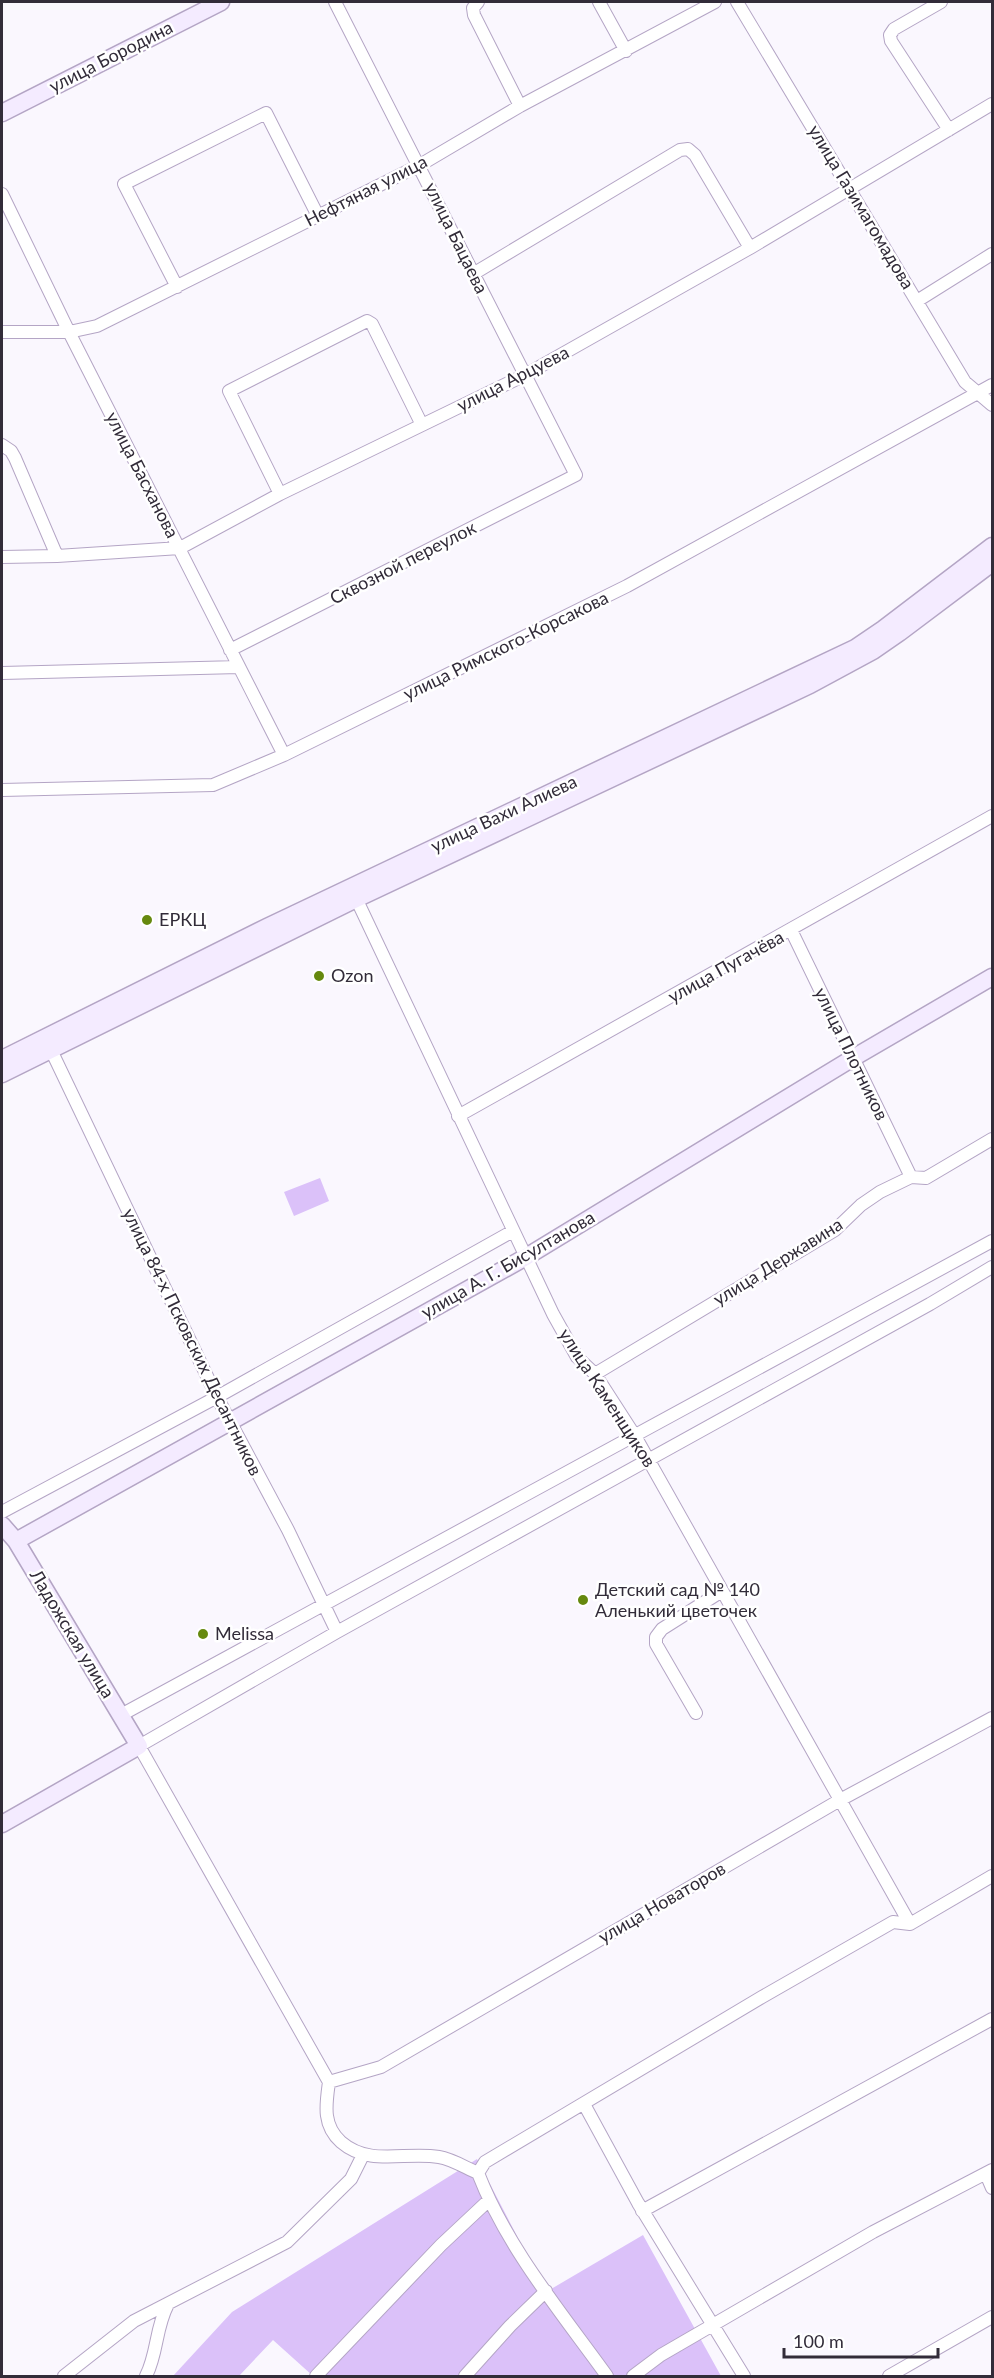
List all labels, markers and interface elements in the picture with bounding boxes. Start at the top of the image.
street label: улица Бородина [45,16,176,97]
street label: улица Газимагомадова [804,120,920,293]
street label: Нефтяная улица [301,150,431,230]
street label: улица Бацаева [420,178,493,297]
street label: улица Арцуева [453,340,572,416]
street label: улица Басханова [102,408,184,541]
street label: Сквозной переулок [326,515,480,608]
street label: улица Римского-Корсакова [399,586,612,704]
street label: улица Вахи Алиева [427,770,580,857]
place label: ЕРКЦ [159,908,206,930]
marker: ЕРКЦ [140,913,154,927]
street label: улица Пугачёва [664,925,787,1007]
place label: Ozon [331,964,373,986]
marker: Ozon [312,969,326,983]
street label: улица Плотников [810,984,894,1124]
street label: улица 84-х Псковских Десантников [118,1204,267,1479]
street label: улица А. Г. Бисултанова [417,1205,598,1323]
street label: улица Державина [709,1213,846,1310]
street label: улица Каменщиков [555,1324,661,1471]
street label: Ладожская улица [25,1564,120,1702]
place label: Детский сад № 140 Аленький цветочек [595,1578,760,1621]
marker: Детский сад № 140 Аленький цветочек [576,1593,590,1607]
place label: Melissa [215,1622,274,1644]
marker: Melissa [196,1627,210,1641]
street label: улица Новаторов [594,1857,729,1947]
scale bar [784,2321,938,2359]
text: 100 m [793,2330,844,2352]

